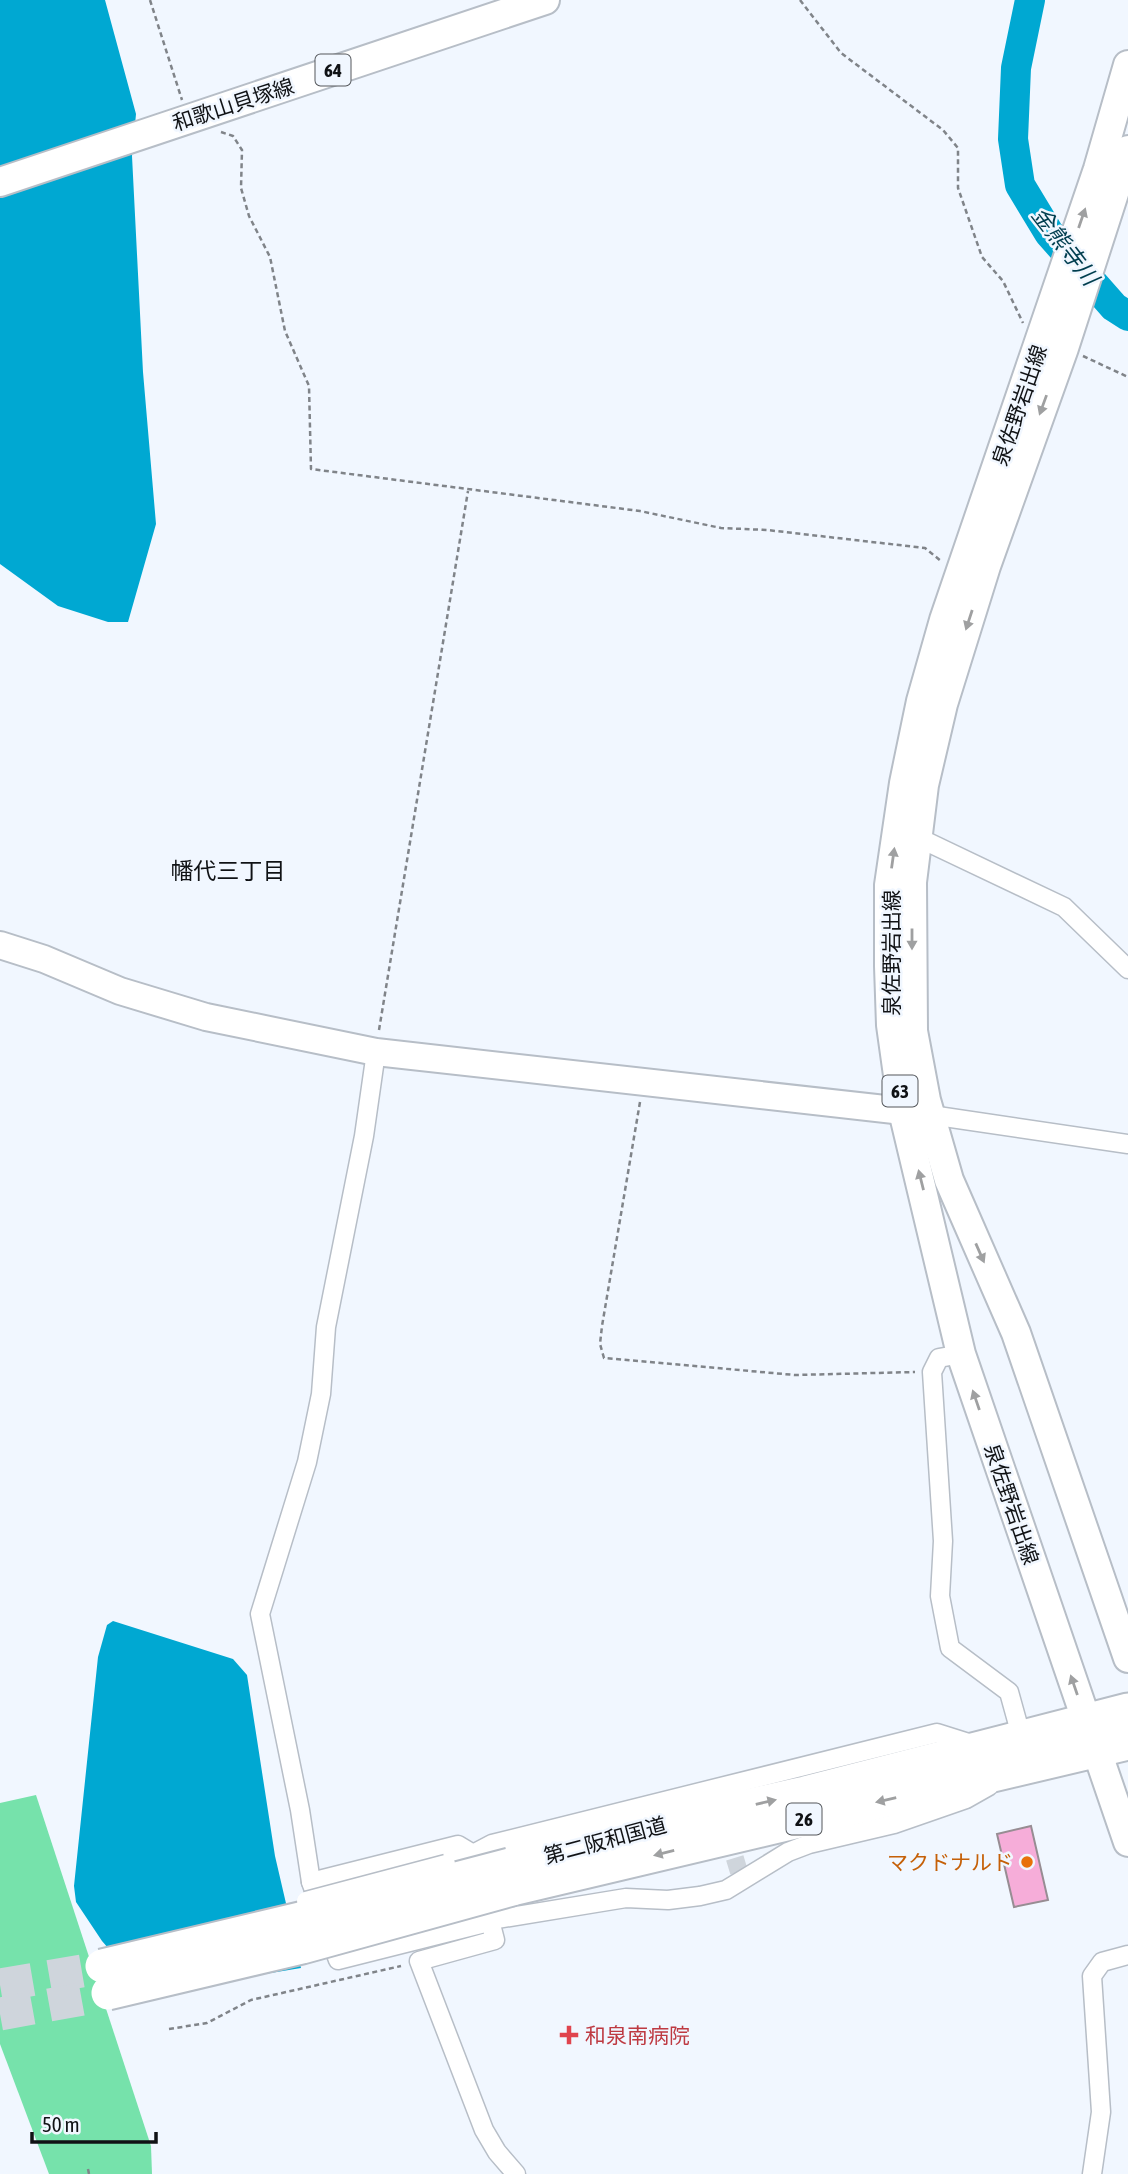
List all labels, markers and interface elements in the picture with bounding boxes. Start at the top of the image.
road number: 64 [316,54,350,86]
street label: 和歌山貝塚線 [169,73,297,135]
water label: 金熊寺川 [1026,202,1105,293]
one-way arrow [1077,207,1088,228]
street label: 泉佐野岩出線 [987,342,1051,468]
one-way arrow [1038,395,1049,416]
one-way arrow [963,610,974,631]
one-way arrow [888,847,899,869]
district label: 幡代三丁目 [171,858,286,884]
street label: 泉佐野岩出線 [879,890,903,1016]
one-way arrow [906,928,918,950]
road number: 63 [883,1076,918,1106]
one-way arrow [915,1169,926,1191]
one-way arrow [975,1243,986,1264]
one-way arrow [970,1390,981,1411]
street label: 泉佐野岩出線 [980,1441,1044,1567]
one-way arrow [1068,1674,1079,1695]
one-way arrow [875,1794,897,1805]
one-way arrow [756,1796,778,1807]
road number: 26 [786,1803,822,1834]
street label: 第二阪和国道 [541,1812,669,1868]
one-way arrow [653,1848,675,1859]
place label: マクドナルド [887,1850,1013,1874]
marker: マクドナルド [1019,1854,1035,1870]
place label: 和泉南病院 [585,2023,690,2047]
marker: 和泉南病院 [559,2025,579,2045]
scale bar [32,2100,156,2144]
text: 50 m [42,2112,80,2136]

